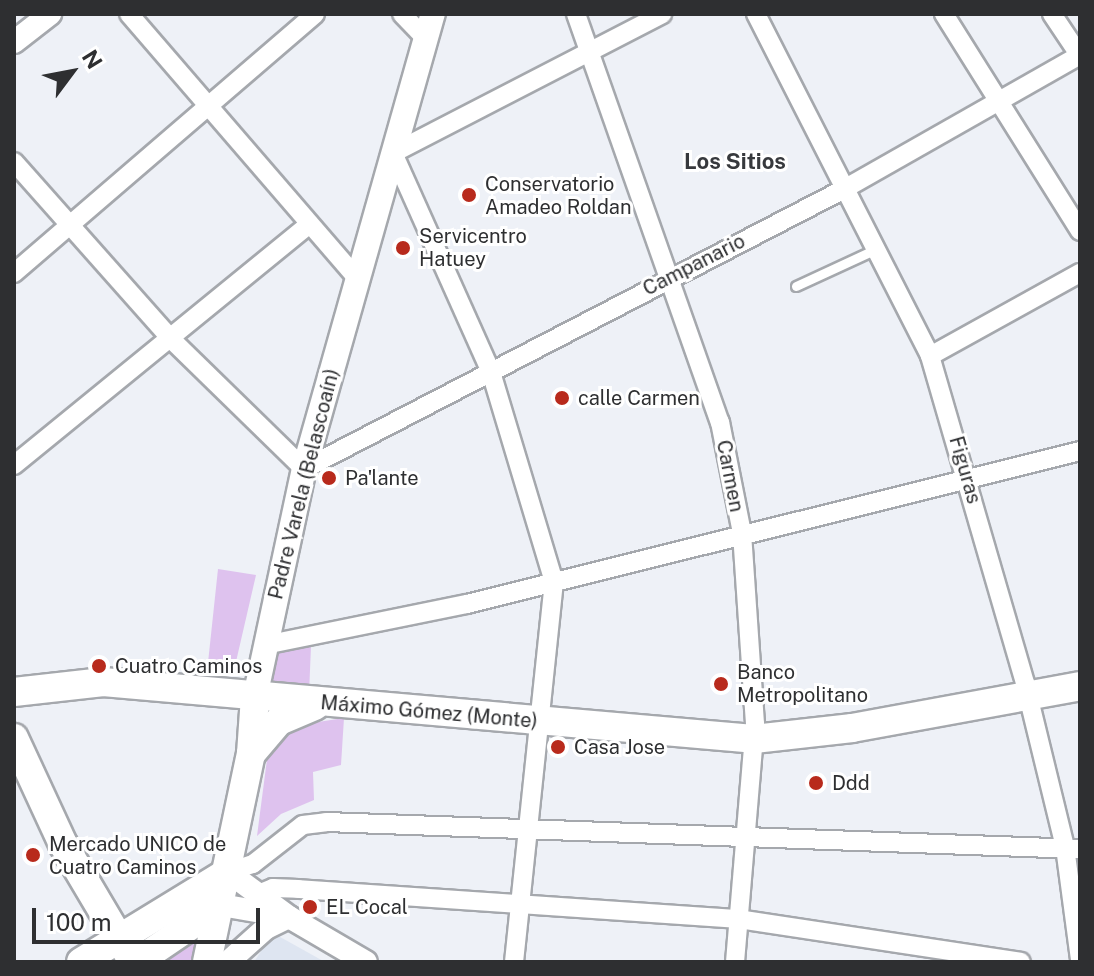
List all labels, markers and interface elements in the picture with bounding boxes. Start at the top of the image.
north arrow [32,32,112,112]
text: N [77,45,108,73]
district label: Los Sitios [684,149,786,175]
place label: Conservatorio Amadeo Roldan [485,172,632,219]
marker: Conservatorio Amadeo Roldan [460,186,478,204]
place label: Servicentro Hatuey [419,224,527,271]
street label: Campanario [639,229,749,301]
marker: Servicentro Hatuey [394,239,412,257]
street label: Padre Varela (Belascoaín) [264,366,344,602]
place label: calle Carmen [578,386,700,410]
marker: calle Carmen [553,389,571,407]
street label: Figuras [944,433,986,507]
street label: Carmen [711,438,749,514]
place label: Pa'lante [345,466,419,490]
marker: Pa'lante [320,469,338,487]
place label: Cuatro Caminos [115,654,263,678]
marker: Cuatro Caminos [90,657,108,675]
place label: Banco Metropolitano [737,660,868,707]
marker: Banco Metropolitano [712,675,730,693]
street label: Máximo Gómez (Monte) [319,691,539,733]
place label: Casa Jose [574,735,665,759]
marker: Casa Jose [549,738,567,756]
place label: Ddd [832,771,870,795]
marker: Ddd [807,774,825,792]
place label: Mercado UNICO de Cuatro Caminos [49,832,227,879]
marker: Mercado UNICO de Cuatro Caminos [24,846,42,864]
scale bar [36,892,264,942]
place label: EL Cocal [326,895,408,919]
marker: EL Cocal [301,898,319,916]
text: 100 m [46,908,112,936]

